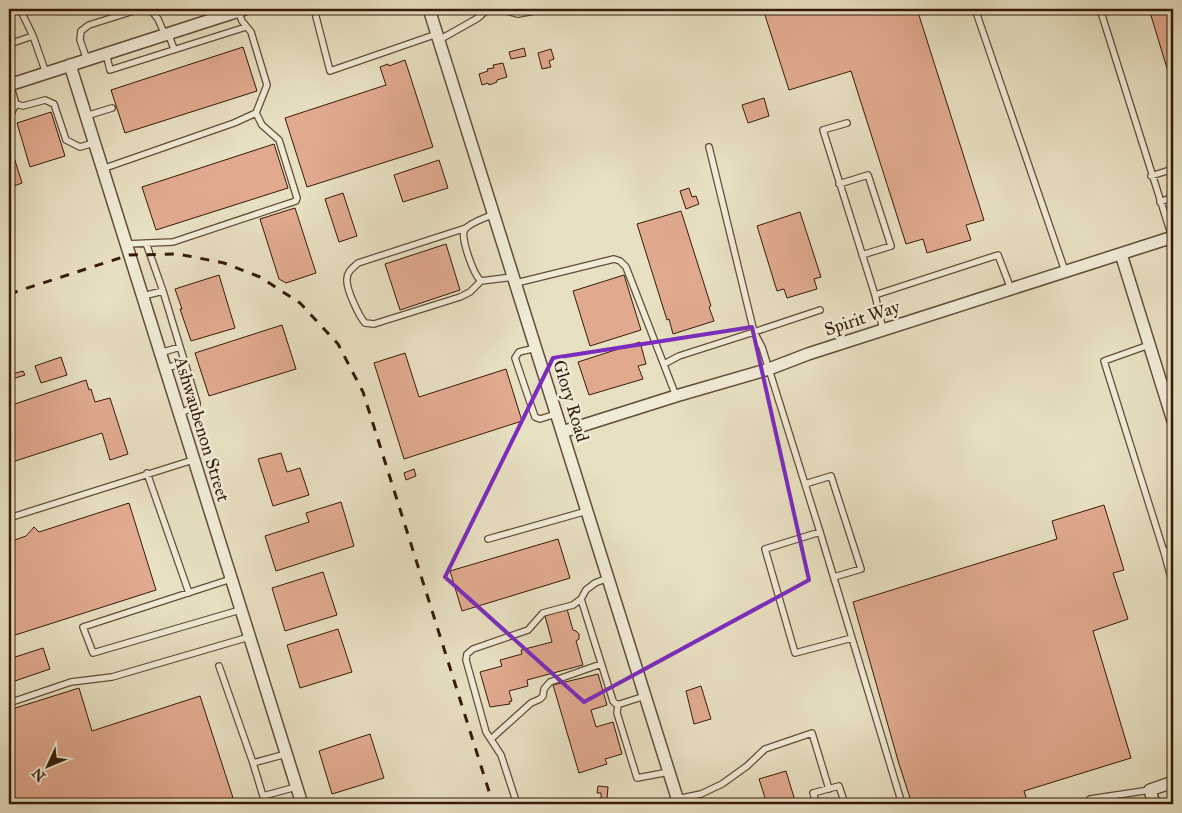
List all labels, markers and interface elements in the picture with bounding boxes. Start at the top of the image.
street label: Spirit Way [821,295,903,341]
street label: Ashwaubenon Street [169,353,235,505]
street label: Glory Road [548,357,594,445]
north arrow [22,740,72,790]
text: N [29,764,49,785]

